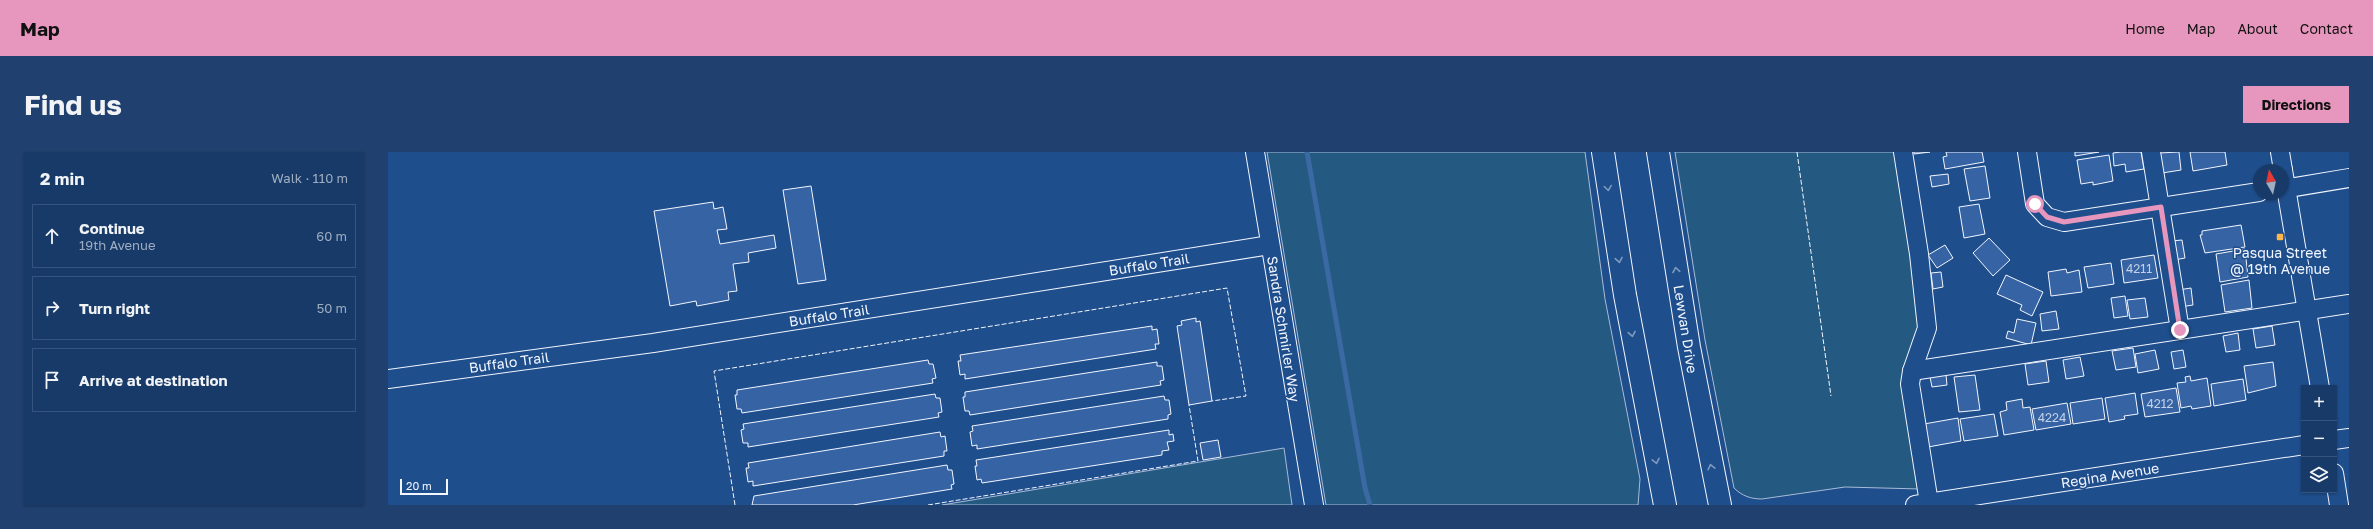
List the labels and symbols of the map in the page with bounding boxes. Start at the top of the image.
north arrow [2253,164,2289,200]
one-way arrow [1603,185,1612,191]
route start [2026,195,2044,213]
marker: Pasqua Street @ 19th Avenue [2275,232,2285,242]
place label: Pasqua Street @ 19th Avenue [2230,244,2330,277]
street label: Buffalo Trail [1108,249,1190,279]
street label: Sandra Schmirler Way [1264,255,1304,403]
one-way arrow [1614,256,1623,263]
house number: 4211 [2126,261,2152,276]
one-way arrow [1673,267,1681,273]
street label: Lewvan Drive [1671,283,1701,375]
street label: Buffalo Trail [788,300,870,330]
route end [2171,321,2189,339]
one-way arrow [1627,330,1636,337]
street label: Buffalo Trail [468,348,550,376]
house number: 4212 [2146,396,2174,411]
house number: 4224 [2038,410,2066,425]
one-way arrow [1652,458,1660,464]
street label: Regina Avenue [2060,459,2160,491]
one-way arrow [1708,464,1716,470]
scale bar [400,477,448,496]

